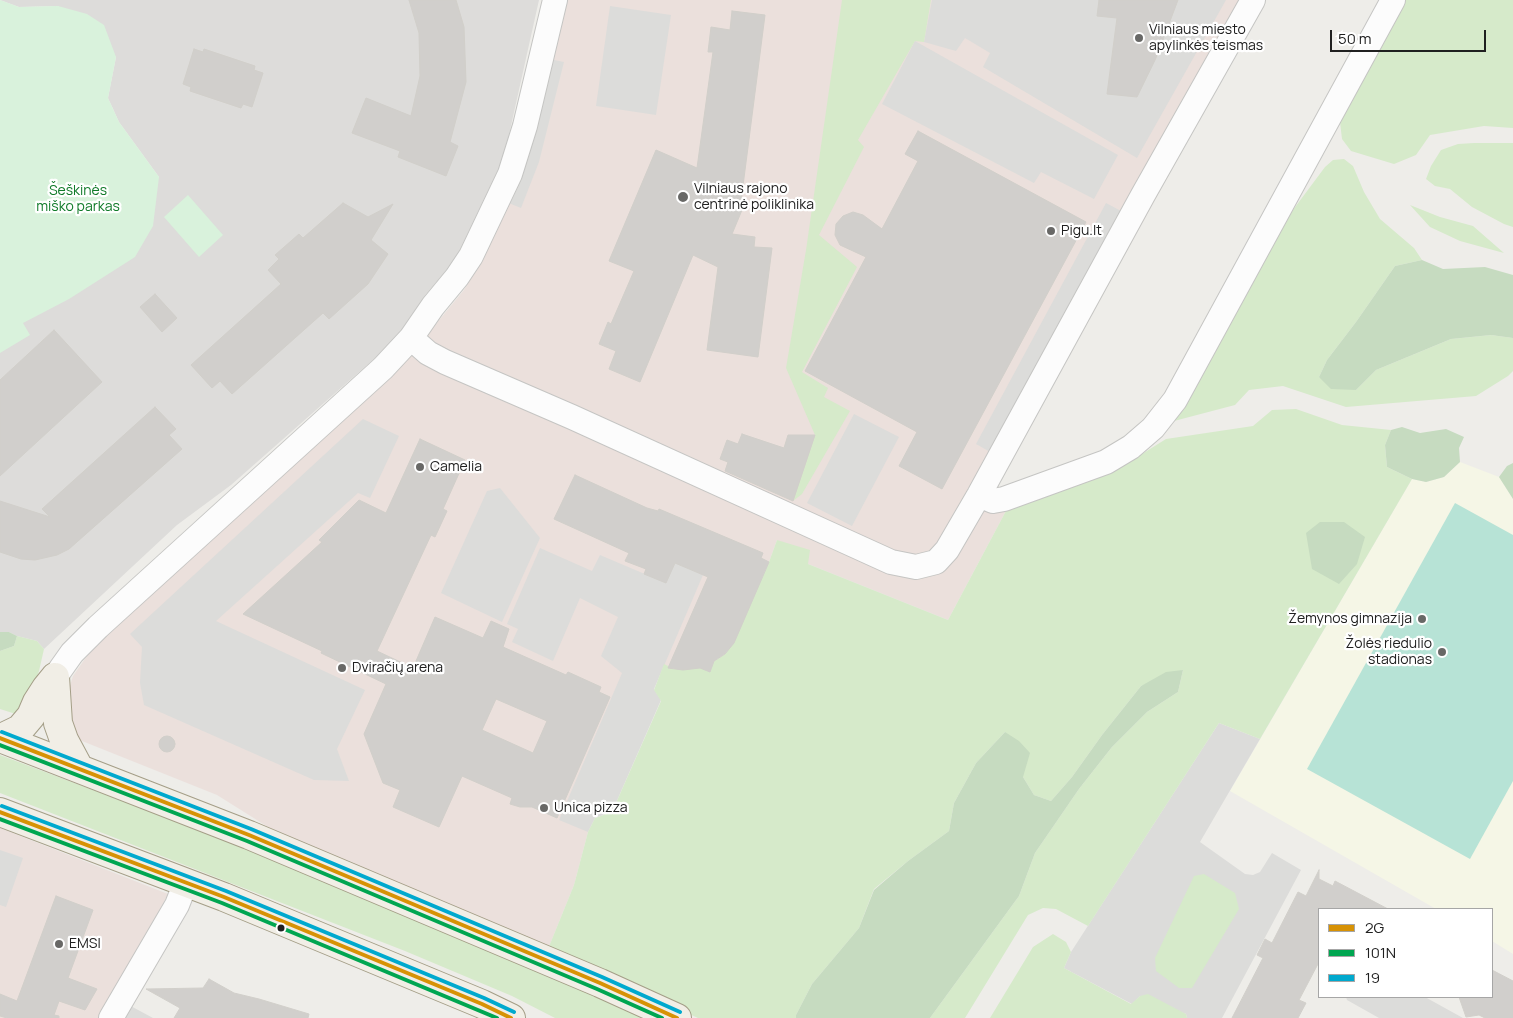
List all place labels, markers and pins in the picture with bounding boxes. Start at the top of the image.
place label: Vilniaus miesto apylinkės teismas [1149,22,1263,54]
marker: Vilniaus miesto apylinkės teismas [1133,32,1145,44]
place label: Vilniaus rajono centrinė poliklinika [694,181,814,213]
marker: Vilniaus rajono centrinė poliklinika [676,190,690,204]
place label: Pigu.lt [1061,223,1102,239]
marker: Pigu.lt [1045,225,1057,237]
place label: Camelia [430,459,482,475]
marker: Camelia [414,461,426,473]
place label: Žemynos gimnazija [1288,611,1412,627]
marker: Žemynos gimnazija [1416,613,1428,625]
place label: Žolės riedulio stadionas [1346,636,1432,669]
marker: Žolės riedulio stadionas [1436,646,1448,658]
place label: Dviračių arena [352,660,443,676]
marker: Dviračių arena [336,662,348,674]
place label: Unica pizza [554,800,627,816]
marker: Unica pizza [538,802,550,814]
unlabelled marker [276,923,286,933]
place label: EMSI [69,936,101,952]
marker: EMSI [53,938,65,950]

